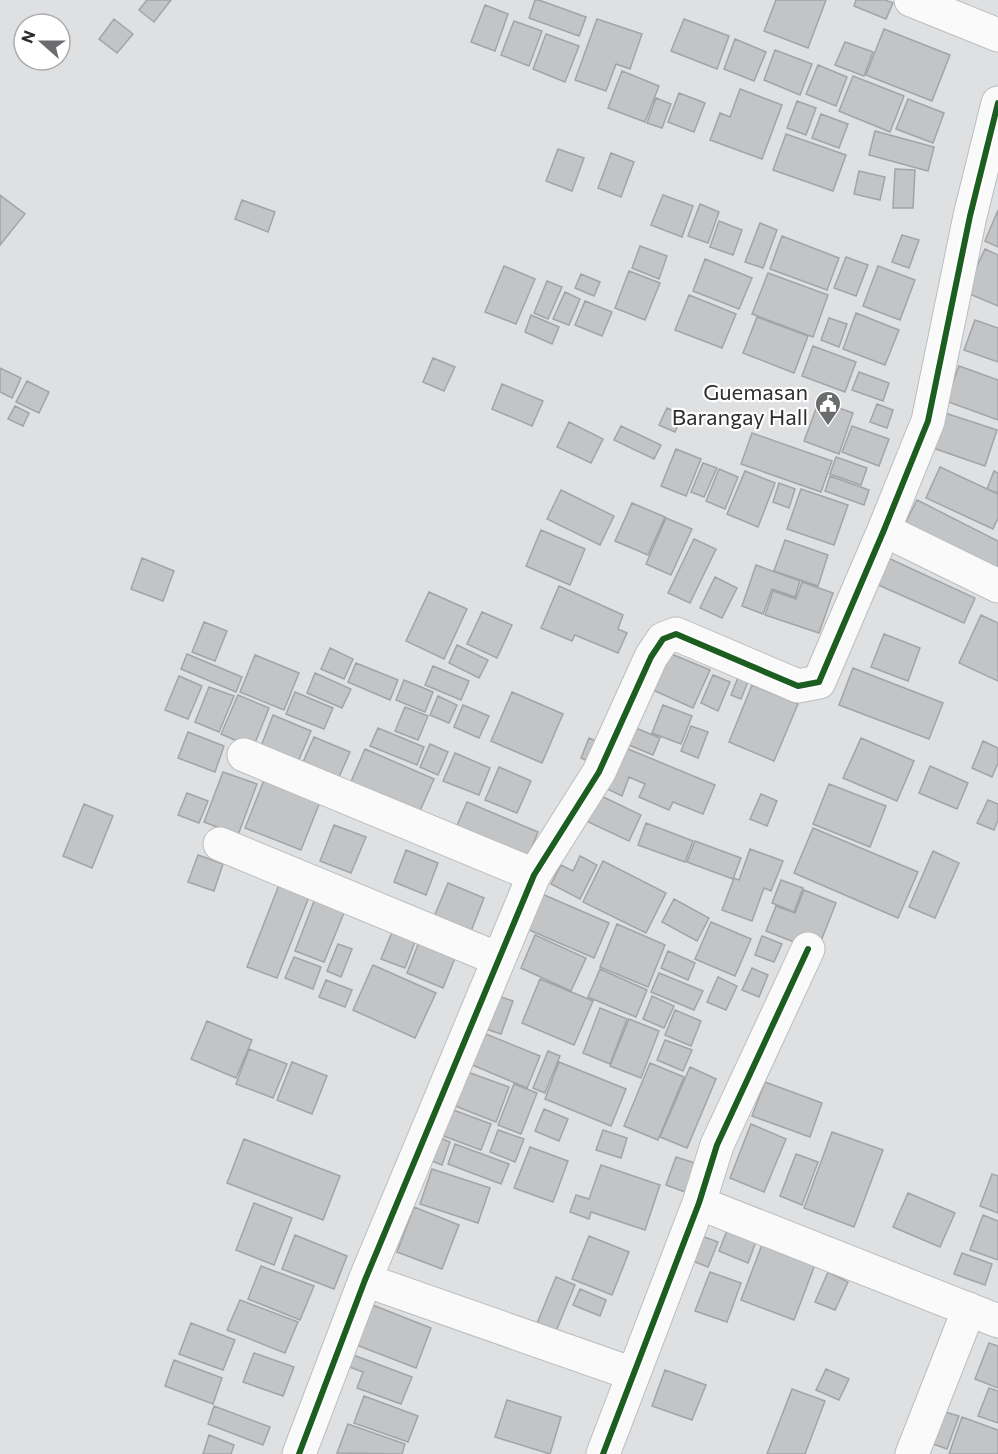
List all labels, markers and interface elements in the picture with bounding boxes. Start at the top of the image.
north arrow [12,12,72,72]
text: N [17,27,39,45]
place label: Guemasan Barangay Hall [672,378,808,430]
public building icon: Guemasan Barangay Hall [813,389,843,427]

